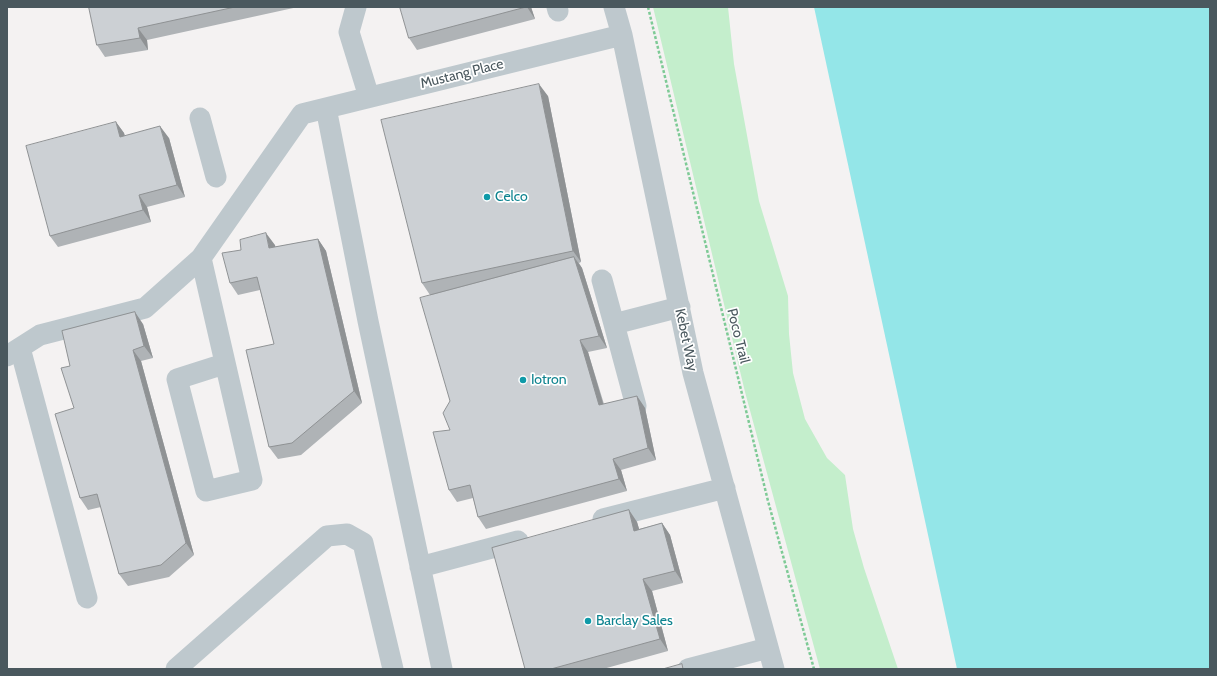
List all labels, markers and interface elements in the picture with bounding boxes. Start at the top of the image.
street label: Mustang Place [419,56,505,92]
place label: Celco [495,189,528,205]
marker: Celco [482,192,492,202]
street label: Kebet Way [671,307,701,373]
street label: Poco Trail [723,307,753,365]
place label: Iotron [531,372,566,388]
marker: Iotron [518,375,528,385]
place label: Barclay Sales [596,613,673,629]
marker: Barclay Sales [583,616,593,626]

